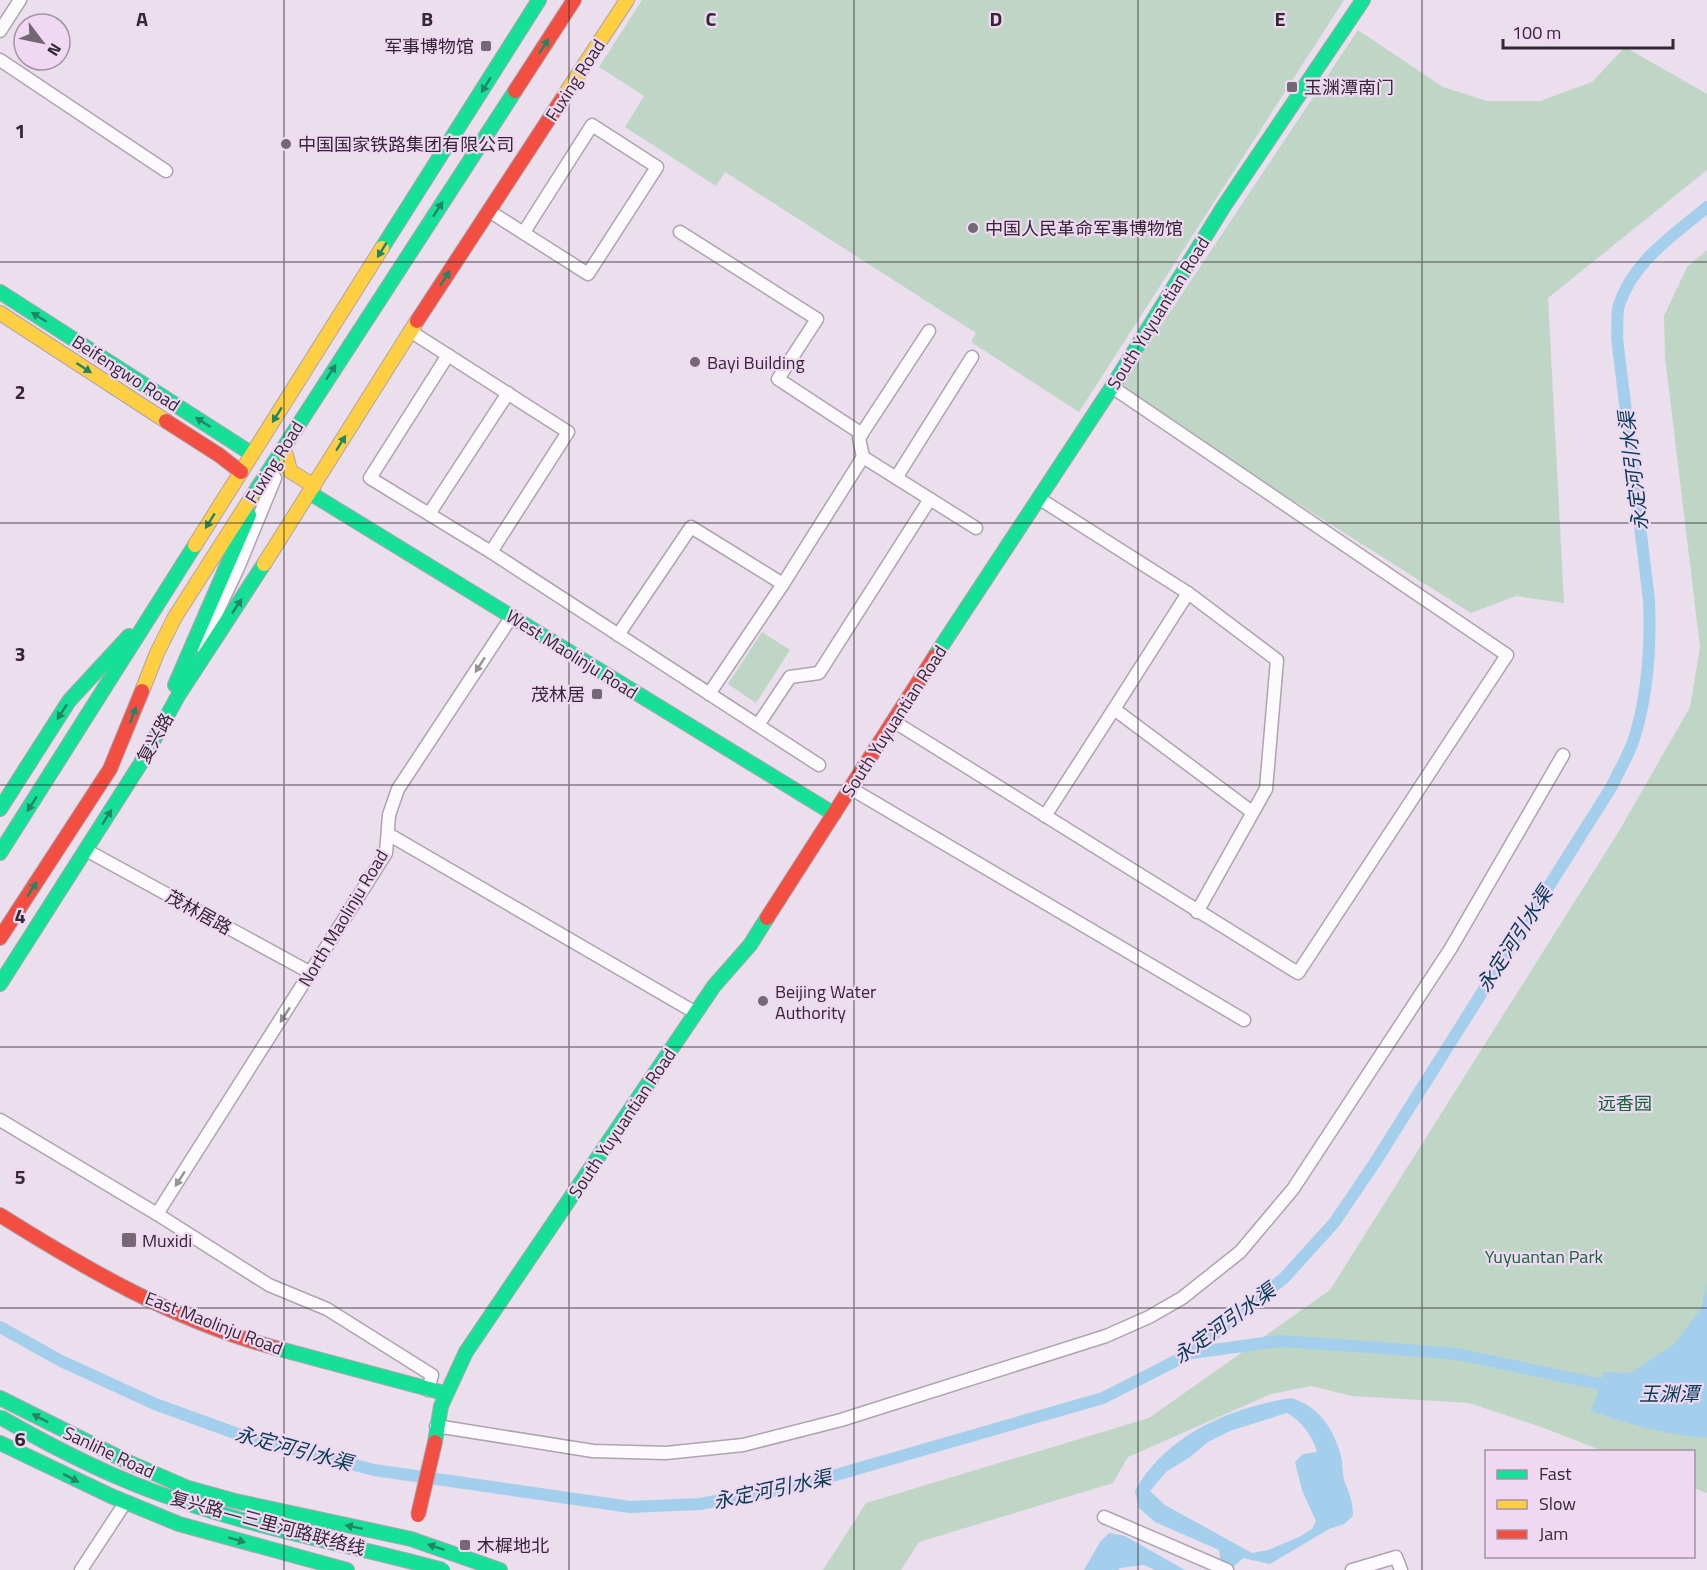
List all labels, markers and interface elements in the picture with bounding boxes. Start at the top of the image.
text: A [136,3,148,34]
text: B [421,3,433,34]
text: C [706,3,717,34]
text: D [990,3,1002,34]
text: E [1274,3,1286,34]
north arrow [12,12,72,72]
scale bar [1503,12,1672,50]
text: 100 m [1512,19,1561,46]
place label: 军事博物馆 [384,33,474,60]
street label: Fuxing Road [538,34,612,126]
one-way arrow [539,38,550,54]
text: N [42,39,68,61]
marker: 军事博物馆 [479,39,493,53]
place label: 玉渊潭南门 [1304,74,1394,101]
one-way arrow [481,77,492,93]
marker: 玉渊潭南门 [1285,80,1299,94]
text: 1 [14,115,26,146]
place label: 中国国家铁路集团有限公司 [298,131,514,158]
marker: 中国国家铁路集团有限公司 [279,137,293,151]
one-way arrow [432,201,443,217]
place label: 中国人民革命军事博物馆 [985,215,1183,242]
marker: 中国人民革命军事博物馆 [966,221,980,235]
street label: South Yuyuantian Road [1100,231,1216,395]
one-way arrow [376,242,387,258]
one-way arrow [439,270,450,286]
one-way arrow [31,311,47,322]
street label: Beifengwo Road [67,328,185,418]
place label: Bayi Building [707,349,805,376]
marker: Bayi Building [688,355,702,369]
one-way arrow [76,362,93,373]
one-way arrow [326,364,337,381]
text: 2 [14,376,26,407]
one-way arrow [272,407,283,423]
water label: 永定河引水渠 [1610,407,1656,532]
street label: Fuxing Road [238,416,310,508]
one-way arrow [195,417,211,428]
one-way arrow [335,435,346,451]
one-way arrow [204,513,215,529]
one-way arrow [232,598,243,615]
street label: West Maolinju Road [501,602,643,706]
text: 3 [14,638,26,669]
street label: South Yuyuantian Road [835,640,953,802]
one-way arrow [475,657,486,673]
place label: 茂林居 [531,681,585,708]
marker: 茂林居 [590,687,604,701]
one-way arrow [57,704,68,720]
one-way arrow [129,706,138,724]
street label: 复兴路 [130,708,180,768]
one-way arrow [27,796,38,812]
one-way arrow [101,809,112,826]
street label: North Maolinju Road [291,844,395,992]
water label: 永定河引水渠 [1468,878,1561,998]
one-way arrow [26,882,38,898]
street label: 茂林居路 [161,883,237,941]
text: 4 [14,900,26,931]
place label: Beijing Water Authority [775,978,876,1026]
marker: Beijing Water Authority [756,994,770,1008]
one-way arrow [279,1006,291,1022]
street label: South Yuyuantian Road [562,1043,682,1203]
park label: 远香园 [1598,1090,1652,1117]
text: 5 [14,1161,26,1192]
one-way arrow [174,1170,185,1187]
place label: Muxidi [142,1227,192,1254]
marker: Muxidi [120,1231,138,1249]
park label: Yuyuantan Park [1485,1243,1604,1270]
water label: 永定河引水渠 [1166,1273,1284,1371]
street label: East Maolinju Road [141,1284,287,1362]
water label: 玉渊潭 [1639,1378,1703,1409]
one-way arrow [31,1413,48,1423]
water label: 永定河引水渠 [232,1417,359,1479]
street label: Sanlihe Road [59,1419,159,1485]
text: 6 [14,1423,26,1454]
legend [1485,1450,1695,1558]
text: Fast [1539,1460,1572,1487]
water label: 永定河引水渠 [710,1461,837,1517]
one-way arrow [63,1473,80,1483]
street label: 复兴路—三里河路联络线 [168,1484,368,1562]
text: Slow [1539,1490,1576,1517]
text: Jam [1539,1520,1568,1547]
one-way arrow [344,1522,363,1531]
place label: 木樨地北 [477,1532,549,1559]
one-way arrow [228,1536,246,1545]
marker: 木樨地北 [458,1538,472,1552]
one-way arrow [427,1542,445,1551]

